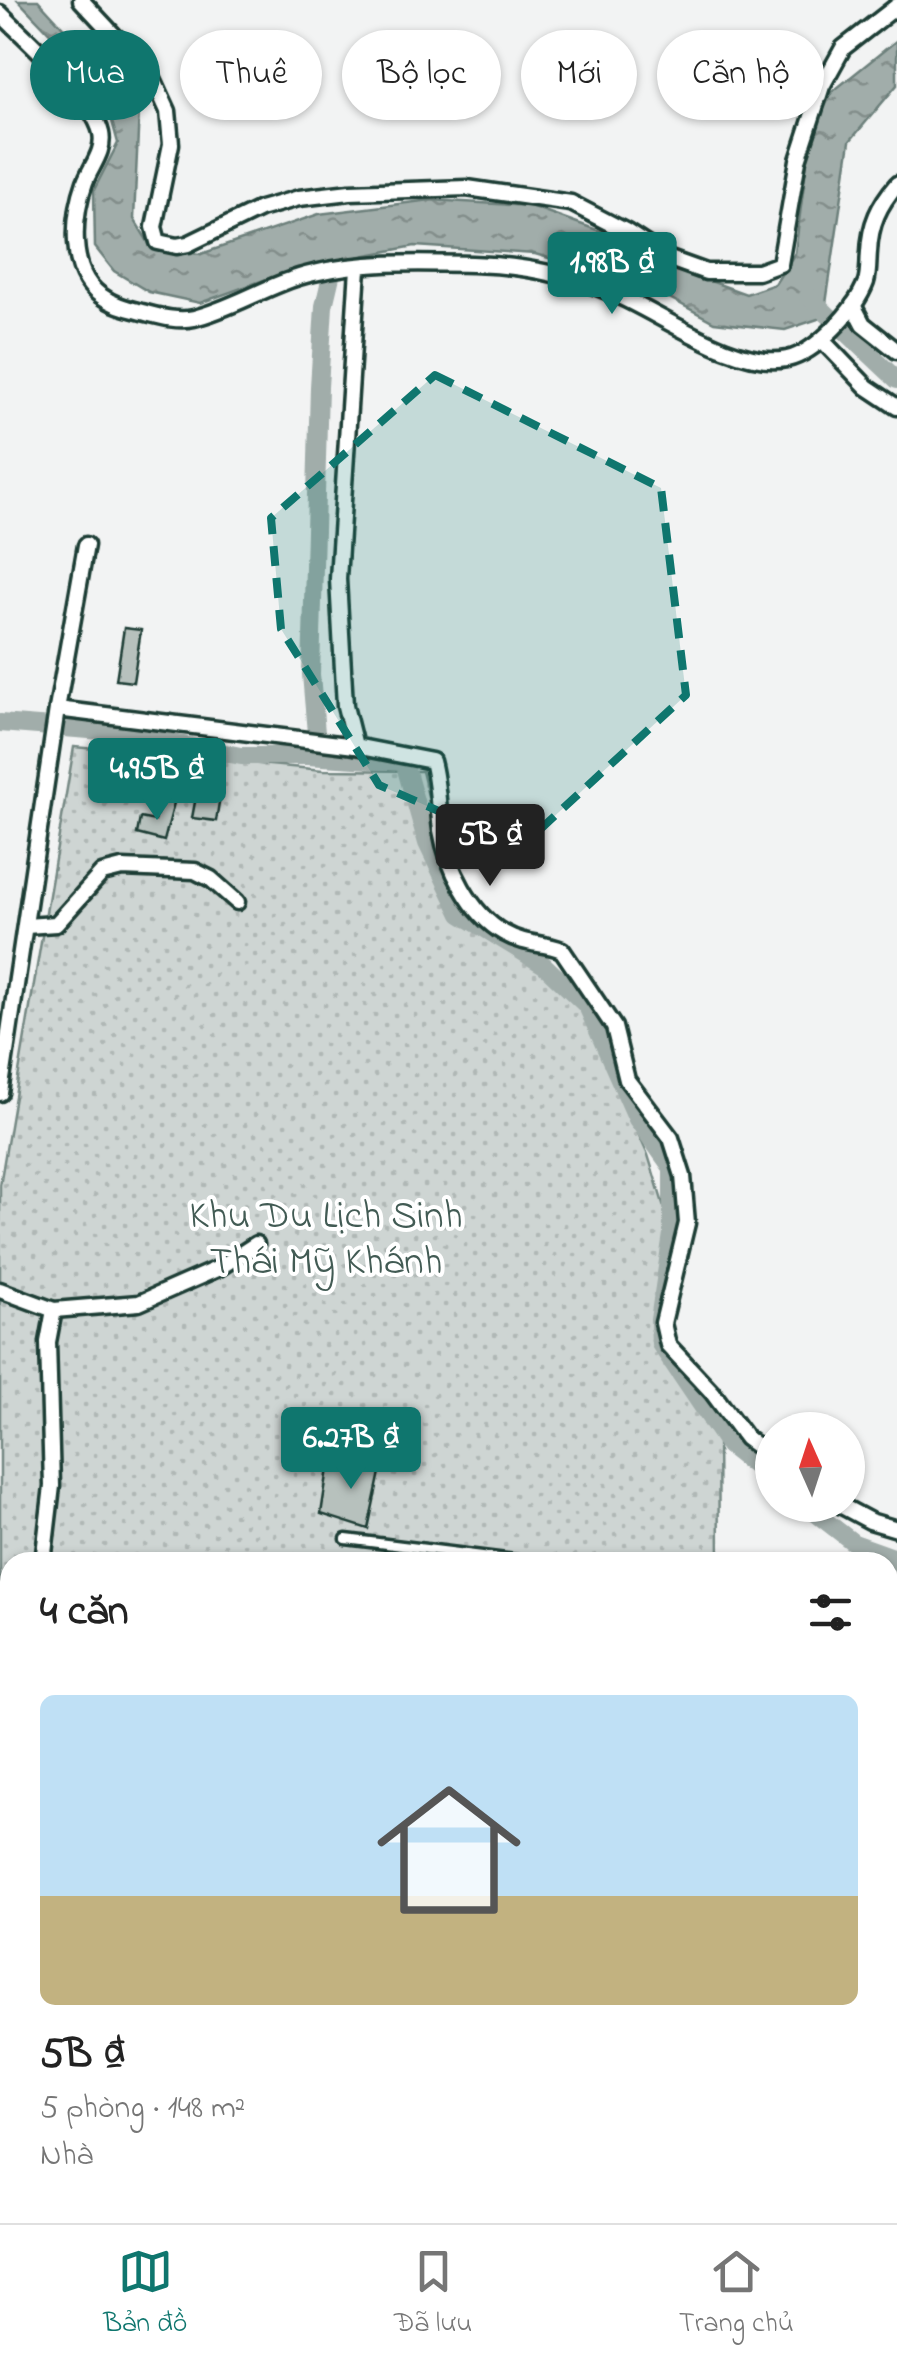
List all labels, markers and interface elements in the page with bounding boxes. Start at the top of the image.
chip: Mua [30,30,160,120]
chip: Thuê [180,30,322,120]
chip: Bộ lọc [342,30,501,120]
chip: Mới [521,30,637,120]
chip: Căn hộ [657,30,824,120]
pin: 1.98B ₫ [520,232,704,317]
text: 1.98B ₫ [570,241,654,288]
pin: 4.95B ₫ [65,738,249,823]
text: 4.95B ₫ [110,747,204,794]
pin: 5B ₫ [431,804,549,889]
text: 5B ₫ [458,813,522,860]
park label: Khu Du Lịch Sinh Thái Mỹ Khánh [189,1188,463,1293]
pin: 6.27B ₫ [259,1407,443,1492]
north arrow [755,1412,865,1522]
map controls [755,1412,865,1522]
text: 6.27B ₫ [303,1416,399,1463]
text: 4 căn [40,1582,128,1643]
icon: filters [803,1585,858,1640]
icon: home [359,1760,539,1940]
text: 5B ₫ [40,2025,125,2086]
text: 5 phòng · 148 m² [40,2086,245,2133]
text: Nhà [40,2133,93,2180]
tab: Bản đồ [103,2244,187,2345]
tab: Đã lưu [394,2244,472,2345]
tab: Trang chủ [679,2244,794,2345]

